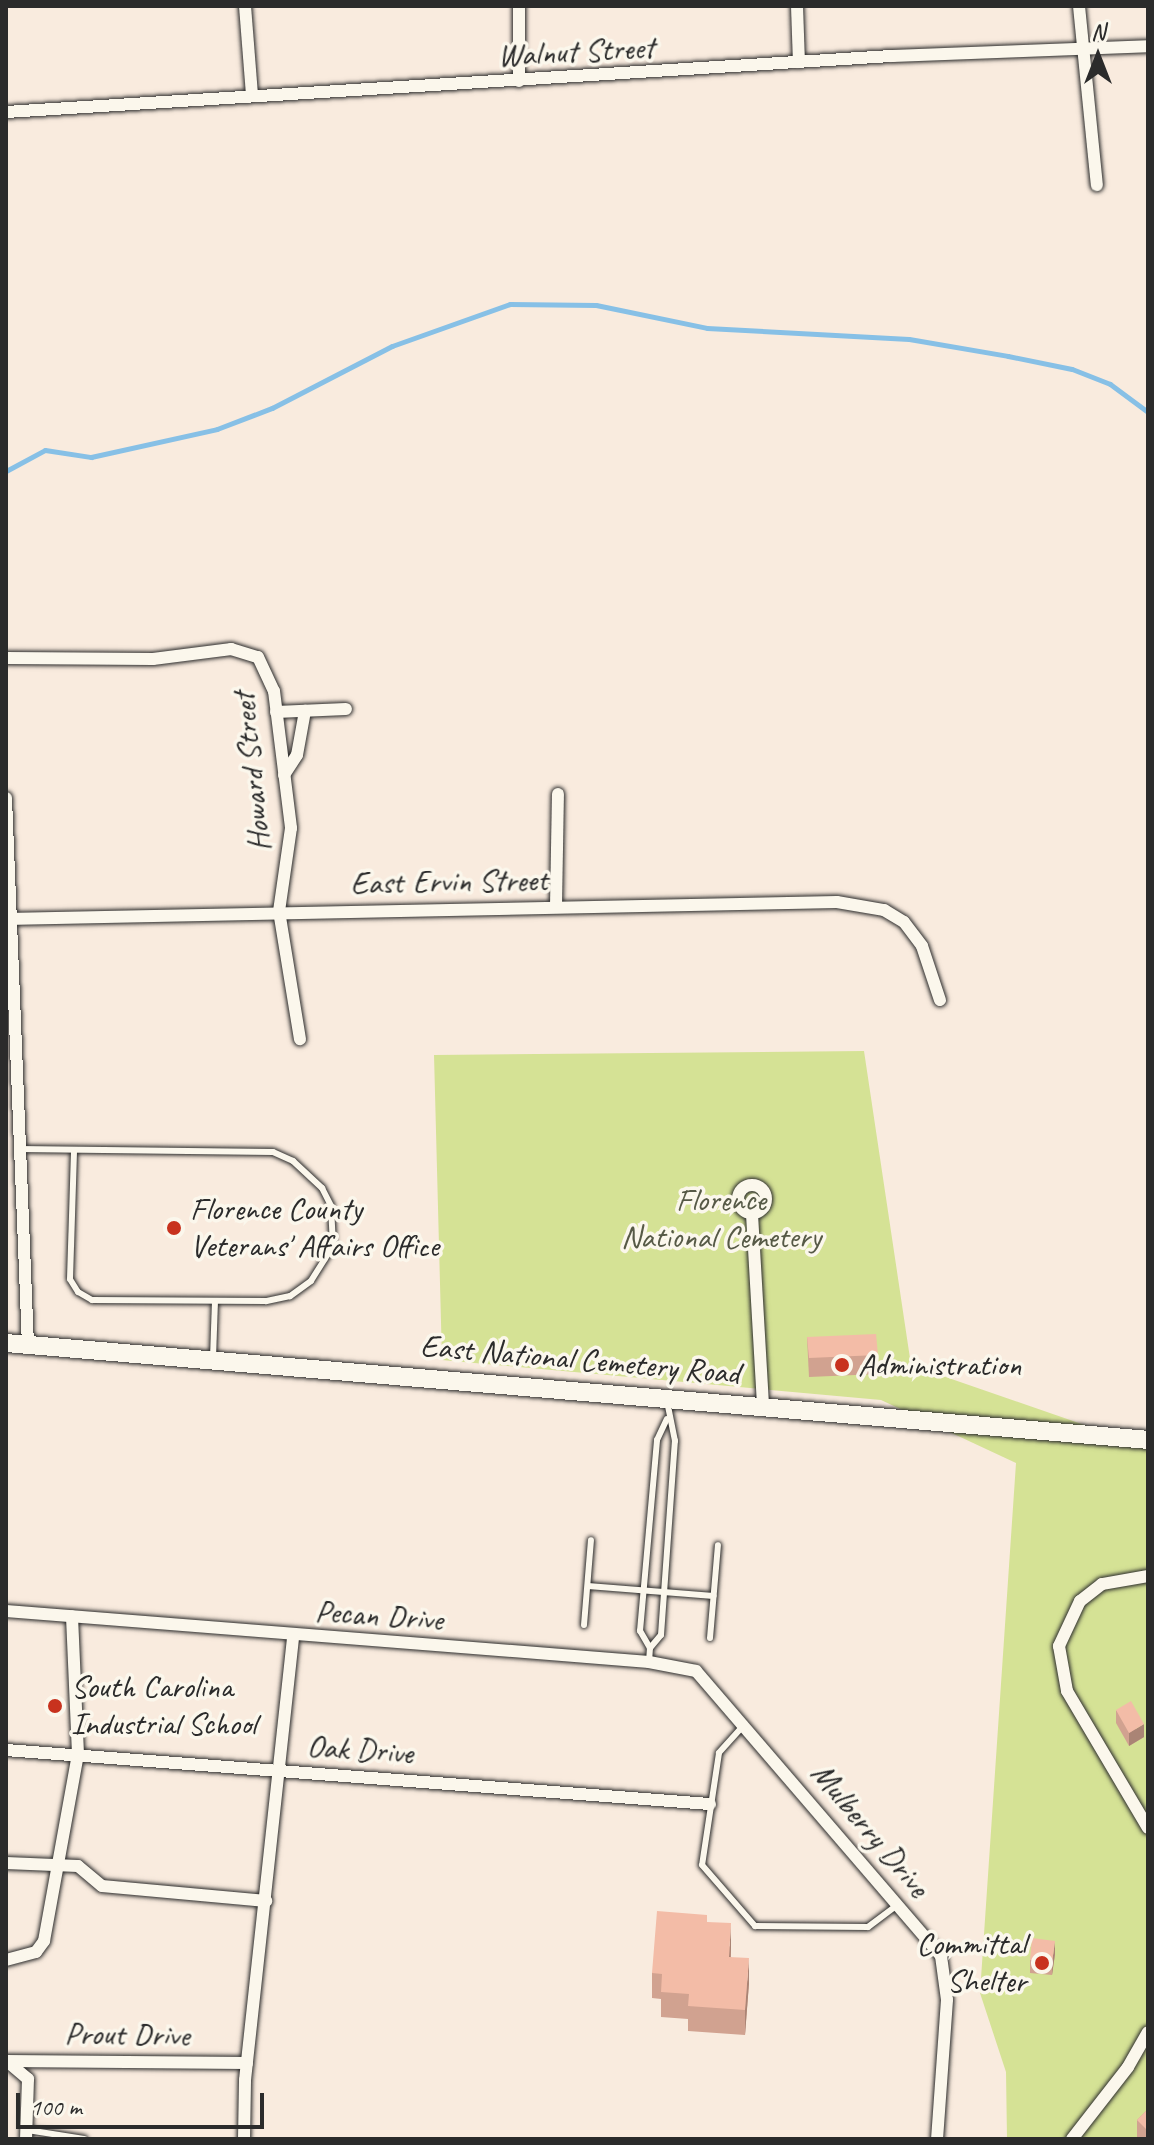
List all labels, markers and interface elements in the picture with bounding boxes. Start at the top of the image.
north arrow [1058,16,1138,96]
text: N [1091,18,1105,46]
street label: Walnut Street [497,29,655,75]
street label: Howard Street [225,690,279,854]
street label: East Ervin Street [350,861,548,903]
park label: Florence National Cemetery [621,1182,821,1257]
place label: Florence County Veterans' Affairs Office [190,1191,438,1266]
marker: Florence County Veterans' Affairs Office [165,1219,183,1237]
street label: East National Cemetery Road [418,1327,742,1393]
place label: Administration [858,1346,1021,1384]
marker: Administration [833,1356,851,1374]
street label: Pecan Drive [314,1592,444,1640]
place label: South Carolina Industrial School [71,1669,256,1744]
marker: South Carolina Industrial School [46,1697,64,1715]
street label: Oak Drive [305,1727,415,1773]
street label: Mulberry Drive [803,1755,937,1905]
place label: Committal Shelter [916,1926,1026,2001]
marker: Committal Shelter [1033,1954,1051,1972]
street label: Prout Drive [64,2015,190,2055]
scale bar [20,2077,268,2127]
text: 100 m [30,2092,82,2122]

